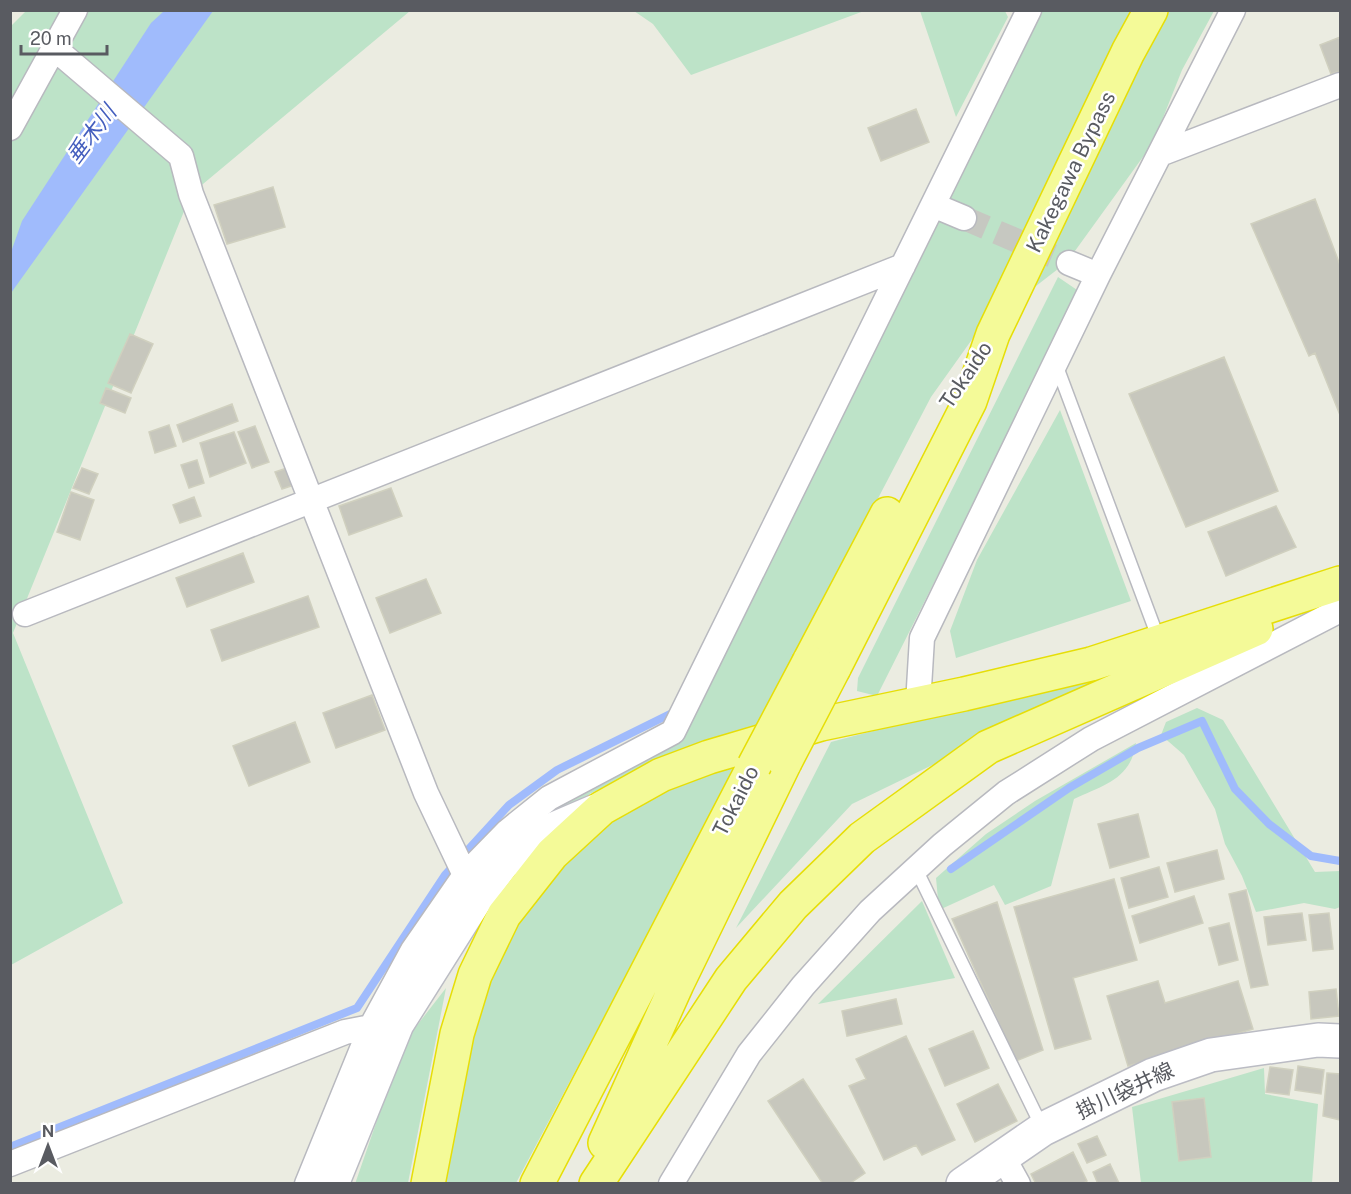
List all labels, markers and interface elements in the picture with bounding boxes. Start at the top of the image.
scale bar [21,18,106,56]
text: 20 m [30,28,72,49]
street label: Kakegawa Bypass [1021,87,1120,256]
water label: 垂木川 [61,98,122,168]
street label: Tokaido [934,336,997,413]
street label: Tokaido [707,761,764,840]
street label: 掛川袋井線 [1072,1057,1178,1124]
north arrow [18,1116,78,1176]
text: N [42,1122,54,1141]

